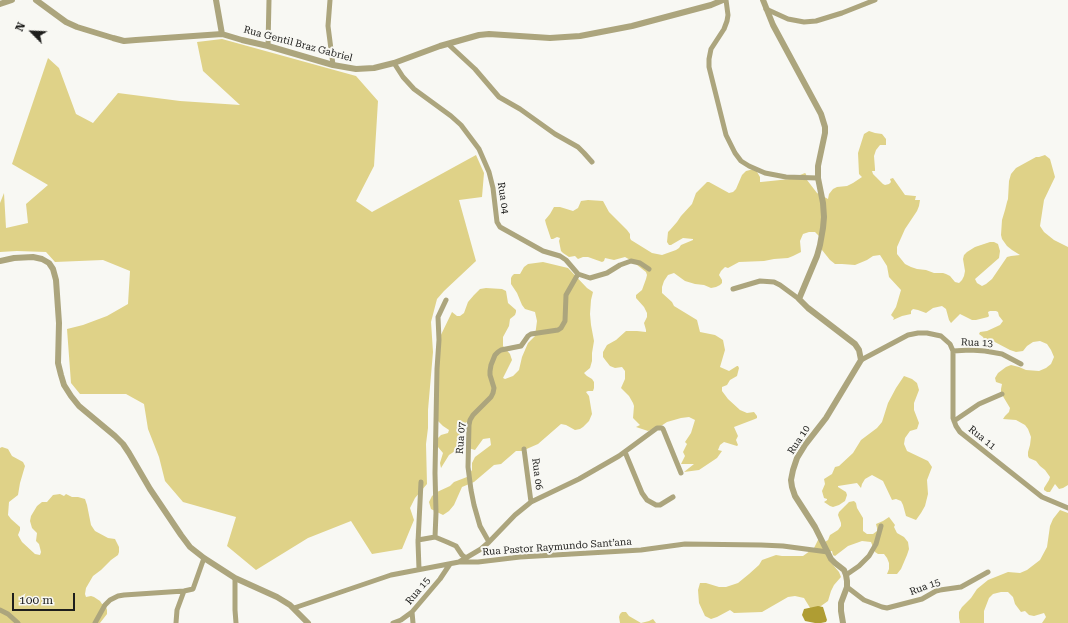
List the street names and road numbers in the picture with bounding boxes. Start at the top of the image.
street label: Rua Gentil Braz Gabriel [242,24,354,64]
street label: Rua 04 [495,181,511,215]
street label: Rua 13 [961,336,993,350]
street label: Rua 07 [454,422,468,454]
street label: Rua 10 [785,423,813,457]
street label: Rua 11 [966,423,998,453]
street label: Rua 06 [529,457,545,491]
street label: Rua Pastor Raymundo Sant’ana [482,536,632,558]
street label: Rua 15 [403,575,433,607]
street label: Rua 15 [908,576,942,598]

